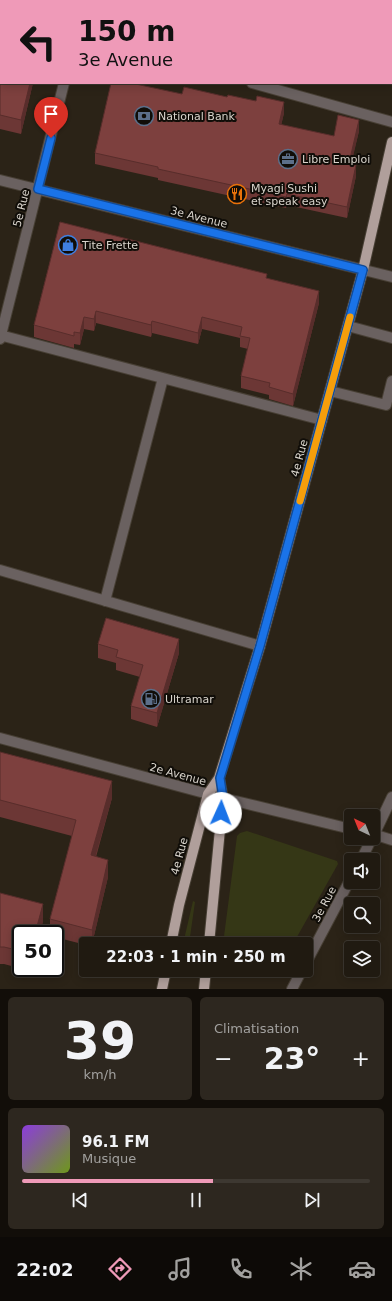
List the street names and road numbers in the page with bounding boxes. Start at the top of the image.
street label: 5e Rue [11,188,32,228]
street label: 3e Avenue [169,204,229,231]
street label: 4e Rue [288,438,311,478]
street label: 2e Avenue [148,761,208,788]
street label: 4e Rue [168,836,191,876]
street label: 3e Rue [310,884,339,924]

